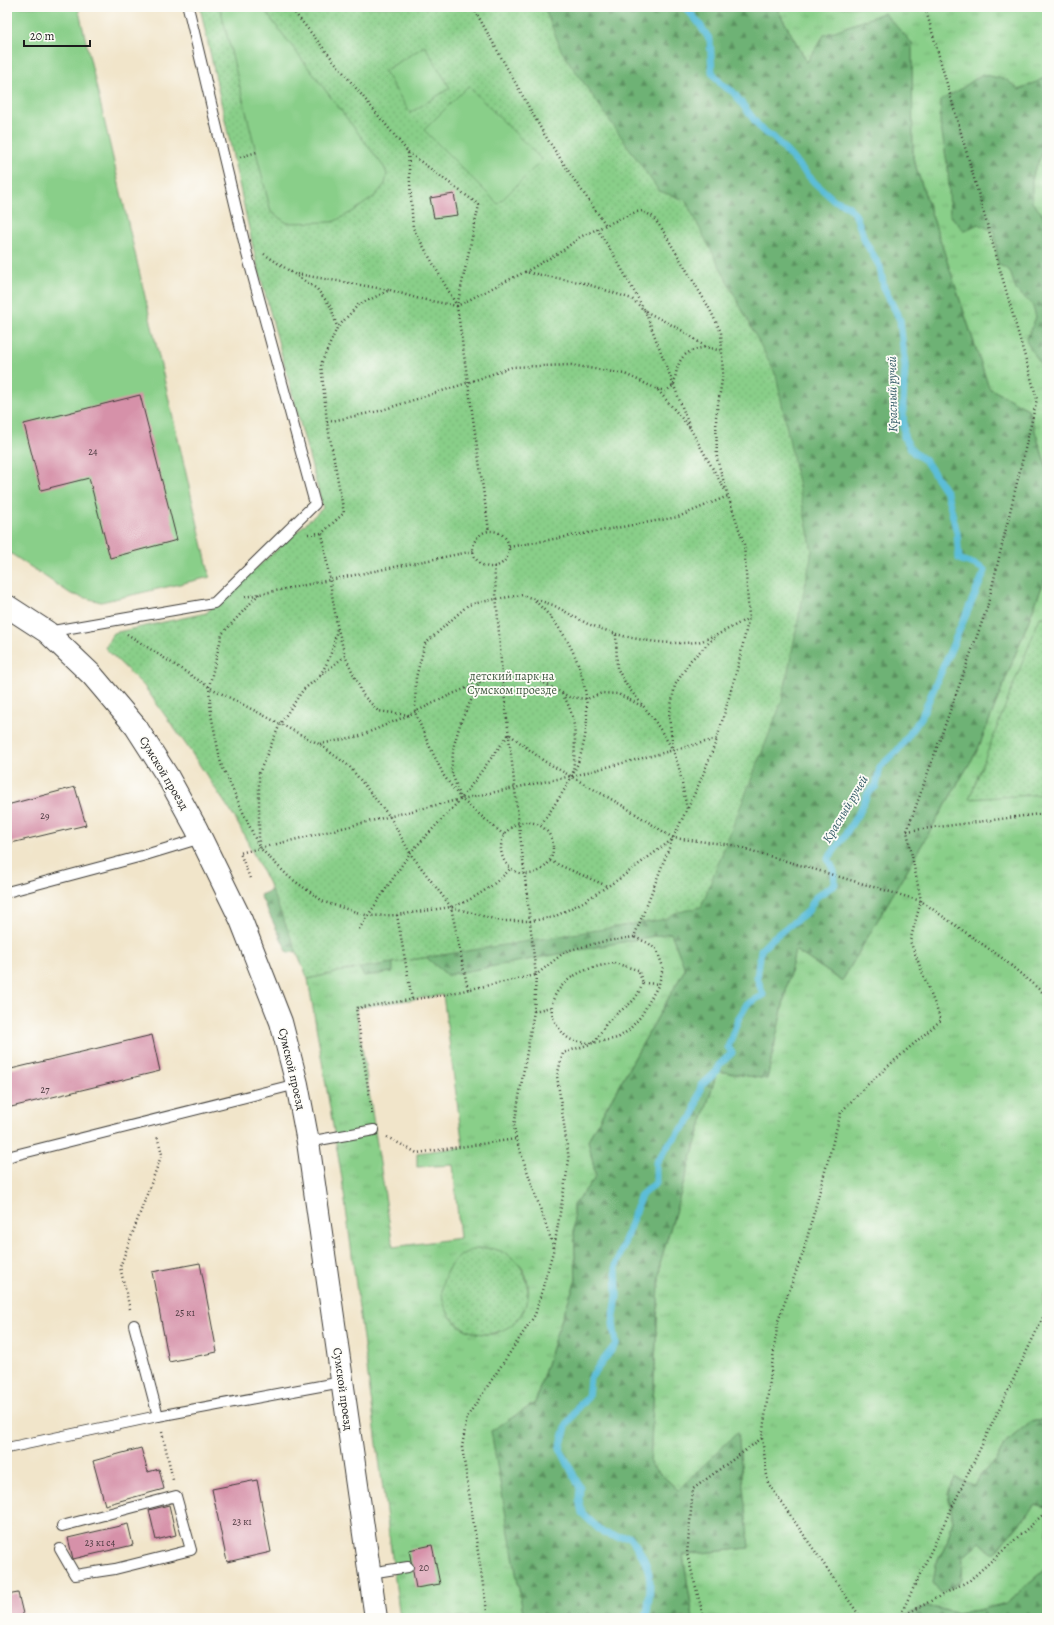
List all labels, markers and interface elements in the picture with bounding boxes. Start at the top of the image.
scale bar [24,22,90,48]
text: 20 m [30,28,54,44]
water label: Красный ручей [883,355,901,432]
house number: 24 [88,445,98,458]
park label: детский парк на Сумском проезде [467,668,557,698]
street label: Сумской проезд [136,733,192,813]
water label: Красный ручей [818,772,872,846]
house number: 29 [40,809,50,822]
street label: Сумской проезд [275,1027,309,1111]
house number: 27 [41,1083,50,1096]
house number: 25 к1 [175,1306,195,1319]
street label: Сумской проезд [329,1347,357,1431]
house number: 23 к1 [232,1515,252,1528]
house number: 23 к1 с4 [85,1536,116,1549]
house number: 20 [419,1561,429,1574]

